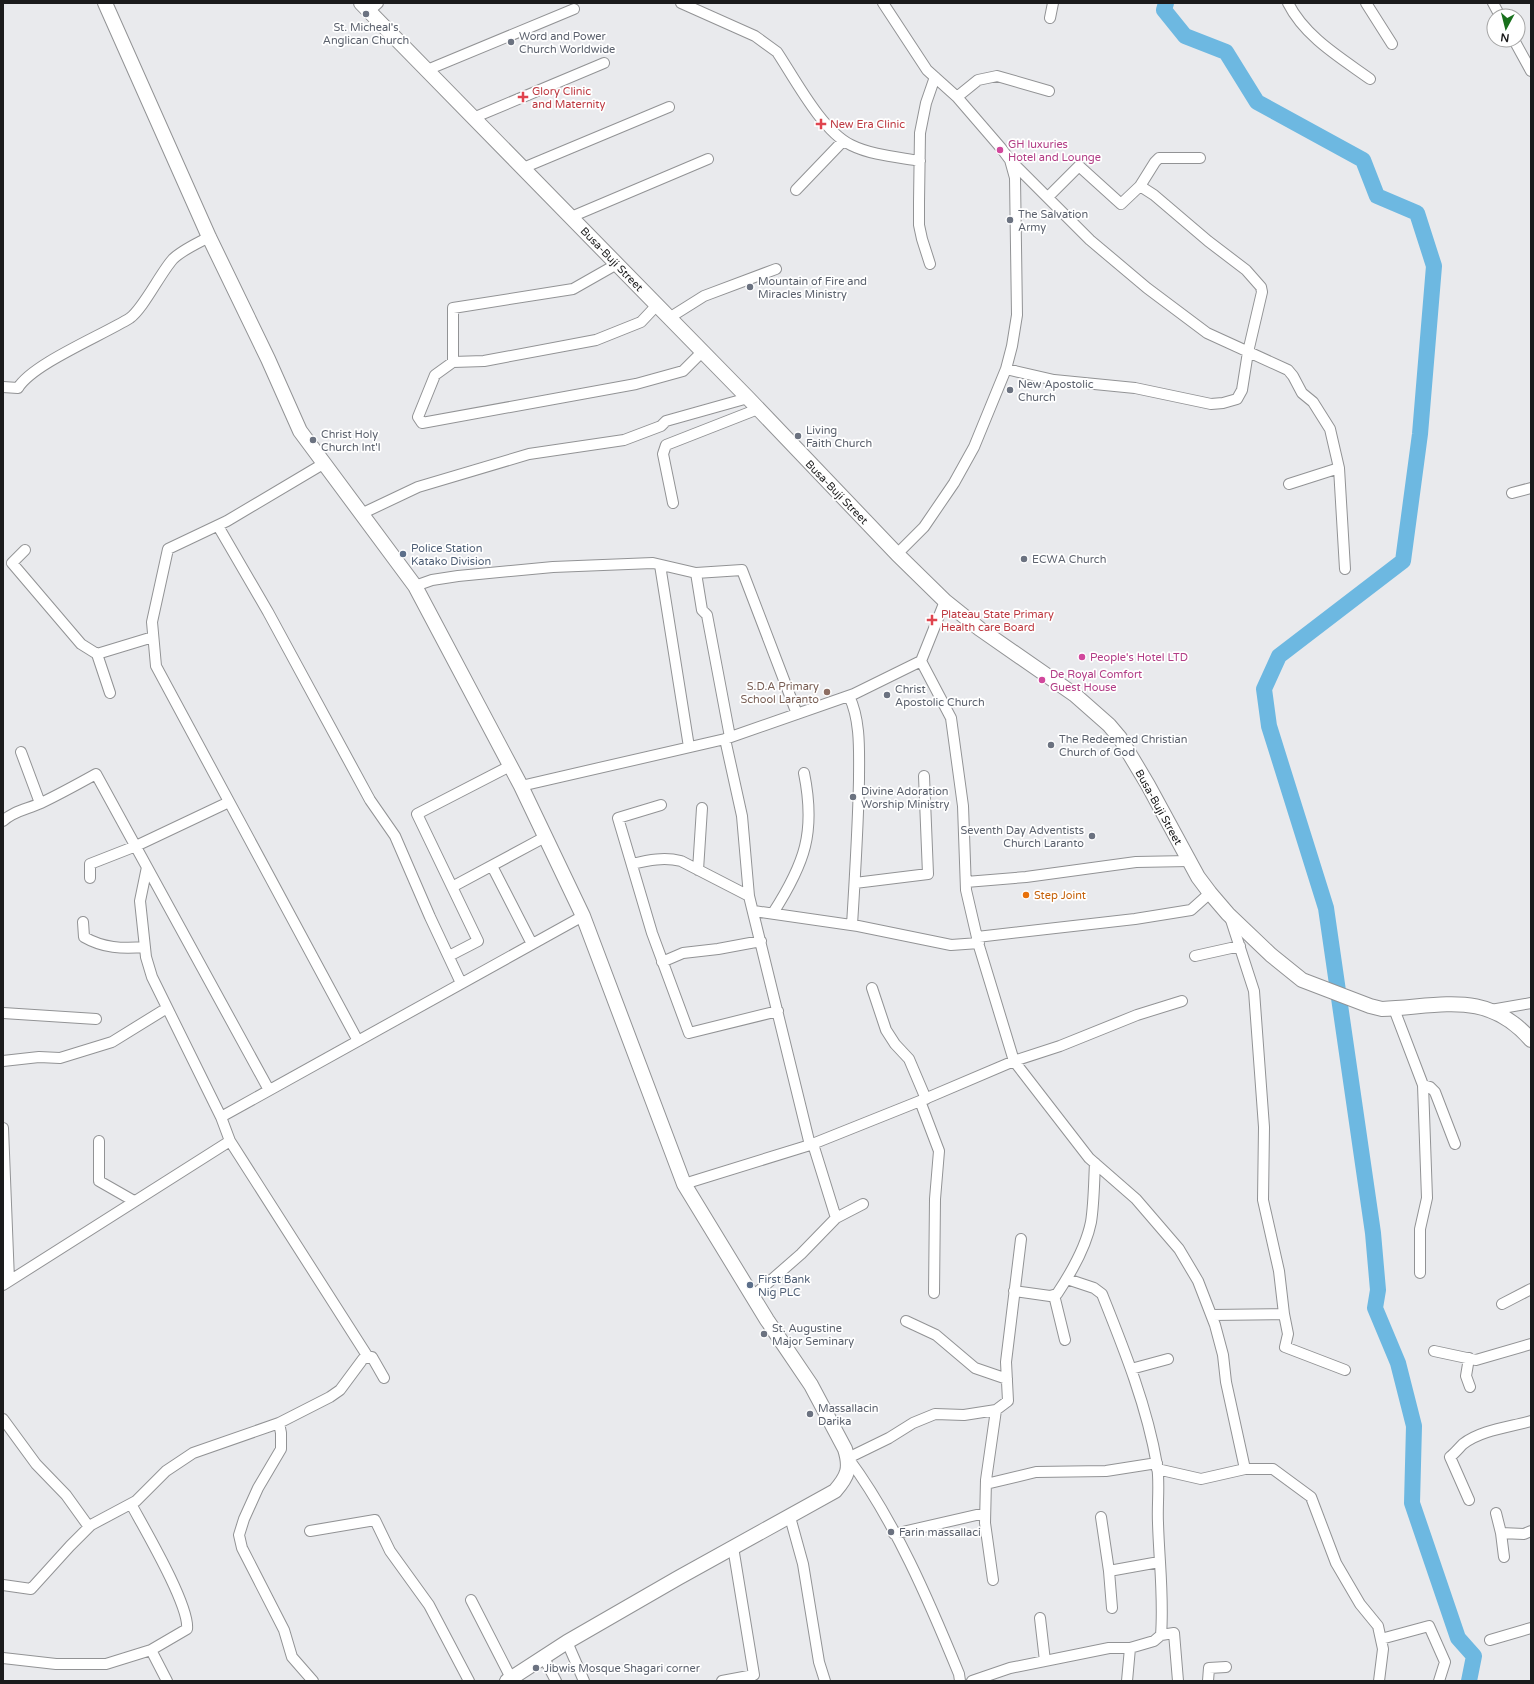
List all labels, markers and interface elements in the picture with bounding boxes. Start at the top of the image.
north arrow [1486,8,1526,48]
marker: St. Micheal's Anglican Church [361,9,371,19]
place label: St. Micheal's Anglican Church [323,21,409,47]
place label: Word and Power Church Worldwide [519,30,615,56]
text: N [1500,30,1510,44]
marker: Word and Power Church Worldwide [506,37,516,47]
place label: Glory Clinic and Maternity [532,85,606,111]
marker: Glory Clinic and Maternity [517,91,529,103]
marker: New Era Clinic [815,118,827,130]
place label: New Era Clinic [830,118,905,131]
place label: GH luxuries Hotel and Lounge [1008,138,1101,164]
marker: GH luxuries Hotel and Lounge [995,145,1005,155]
place label: The Salvation Army [1018,208,1088,234]
marker: The Salvation Army [1005,215,1015,225]
street label: Busa-Buji Street [578,225,646,294]
place label: Mountain of Fire and Miracles Ministry [758,275,867,301]
marker: Mountain of Fire and Miracles Ministry [745,282,755,292]
place label: New Apostolic Church [1018,378,1094,404]
marker: New Apostolic Church [1005,385,1015,395]
place label: Living Faith Church [806,424,872,450]
place label: Christ Holy Church Int'l [321,428,380,454]
marker: Living Faith Church [793,431,803,441]
marker: Christ Holy Church Int'l [308,435,318,445]
street label: Busa-Buji Street [803,458,871,527]
place label: Police Station Katako Division [411,542,491,568]
marker: Police Station Katako Division [398,549,408,559]
place label: ECWA Church [1032,553,1106,566]
marker: ECWA Church [1019,554,1029,564]
place label: Plateau State Primary Health care Board [941,608,1054,634]
marker: Plateau State Primary Health care Board [926,614,938,626]
place label: People's Hotel LTD [1090,651,1188,664]
marker: People's Hotel LTD [1077,652,1087,662]
place label: De Royal Comfort Guest House [1050,668,1142,694]
marker: De Royal Comfort Guest House [1037,675,1047,685]
place label: S.D.A Primary School Laranto [740,680,819,706]
place label: Christ Apostolic Church [895,683,985,709]
marker: S.D.A Primary School Laranto [822,687,832,697]
marker: Christ Apostolic Church [882,690,892,700]
place label: The Redeemed Christian Church of God [1059,733,1187,759]
marker: The Redeemed Christian Church of God [1046,740,1056,750]
street label: Busa-Buji Street [1132,767,1185,847]
place label: Divine Adoration Worship Ministry [861,785,949,811]
marker: Divine Adoration Worship Ministry [848,792,858,802]
place label: Seventh Day Adventists Church Laranto [961,824,1084,850]
marker: Seventh Day Adventists Church Laranto [1087,831,1097,841]
place label: Step Joint [1034,889,1086,902]
marker: Step Joint [1021,890,1031,900]
place label: First Bank Nig PLC [758,1273,810,1299]
marker: First Bank Nig PLC [745,1280,755,1290]
place label: St. Augustine Major Seminary [772,1322,854,1348]
marker: St. Augustine Major Seminary [759,1329,769,1339]
place label: Massallacin Darika [818,1402,879,1428]
marker: Massallacin Darika [805,1409,815,1419]
place label: Farin massallaci [899,1526,981,1539]
marker: Farin massallaci [886,1527,896,1537]
place label: Jibwis Mosque Shagari corner [544,1662,701,1675]
marker: Jibwis Mosque Shagari corner [531,1663,541,1673]

